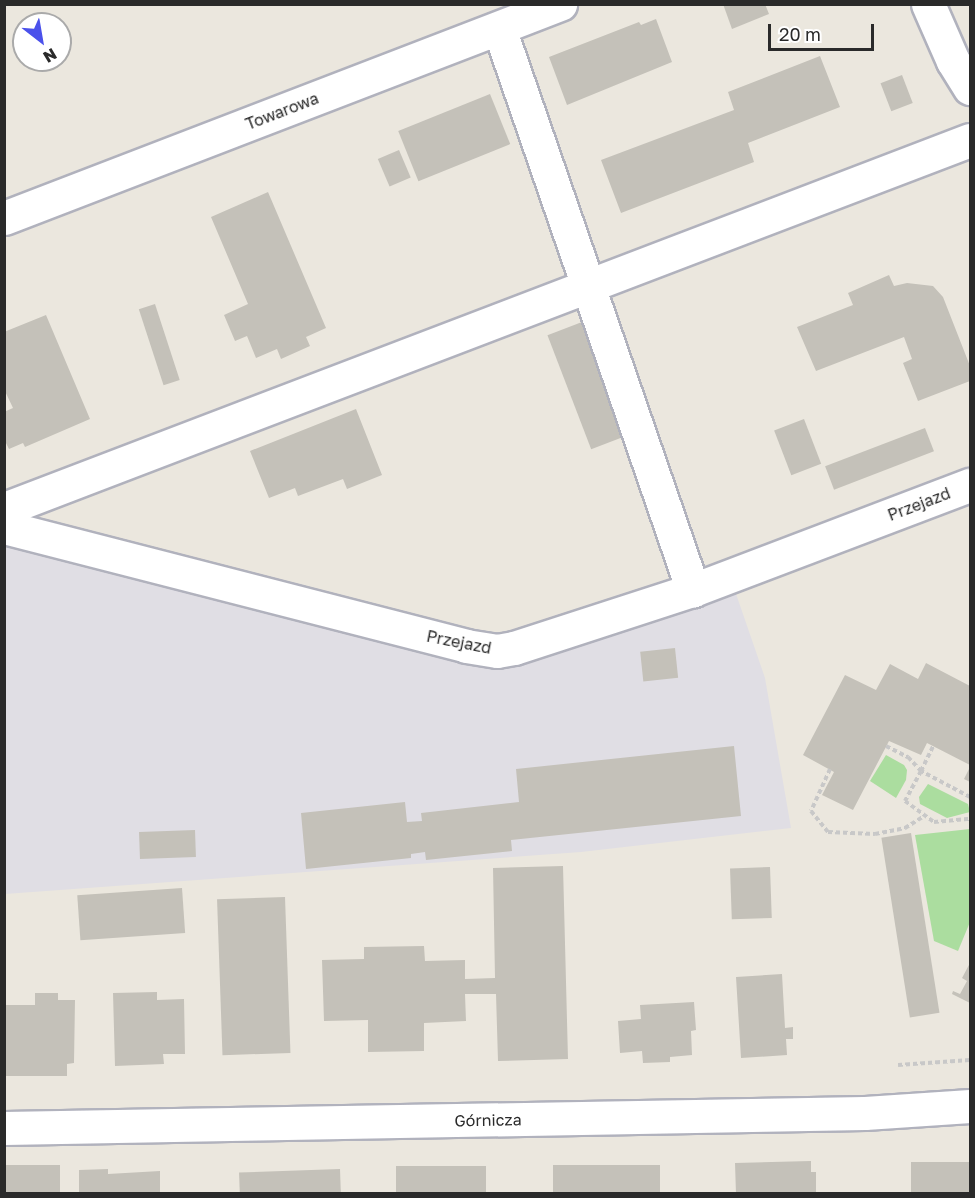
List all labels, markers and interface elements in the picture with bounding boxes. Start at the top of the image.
north arrow [12,12,72,72]
scale bar [771,12,878,50]
text: 20 m [779,23,821,45]
text: N [40,44,61,67]
street label: Towarowa [243,88,321,134]
street label: Przejazd [885,483,953,525]
street label: Przejazd [425,626,493,658]
street label: Górnicza [454,1110,522,1130]

